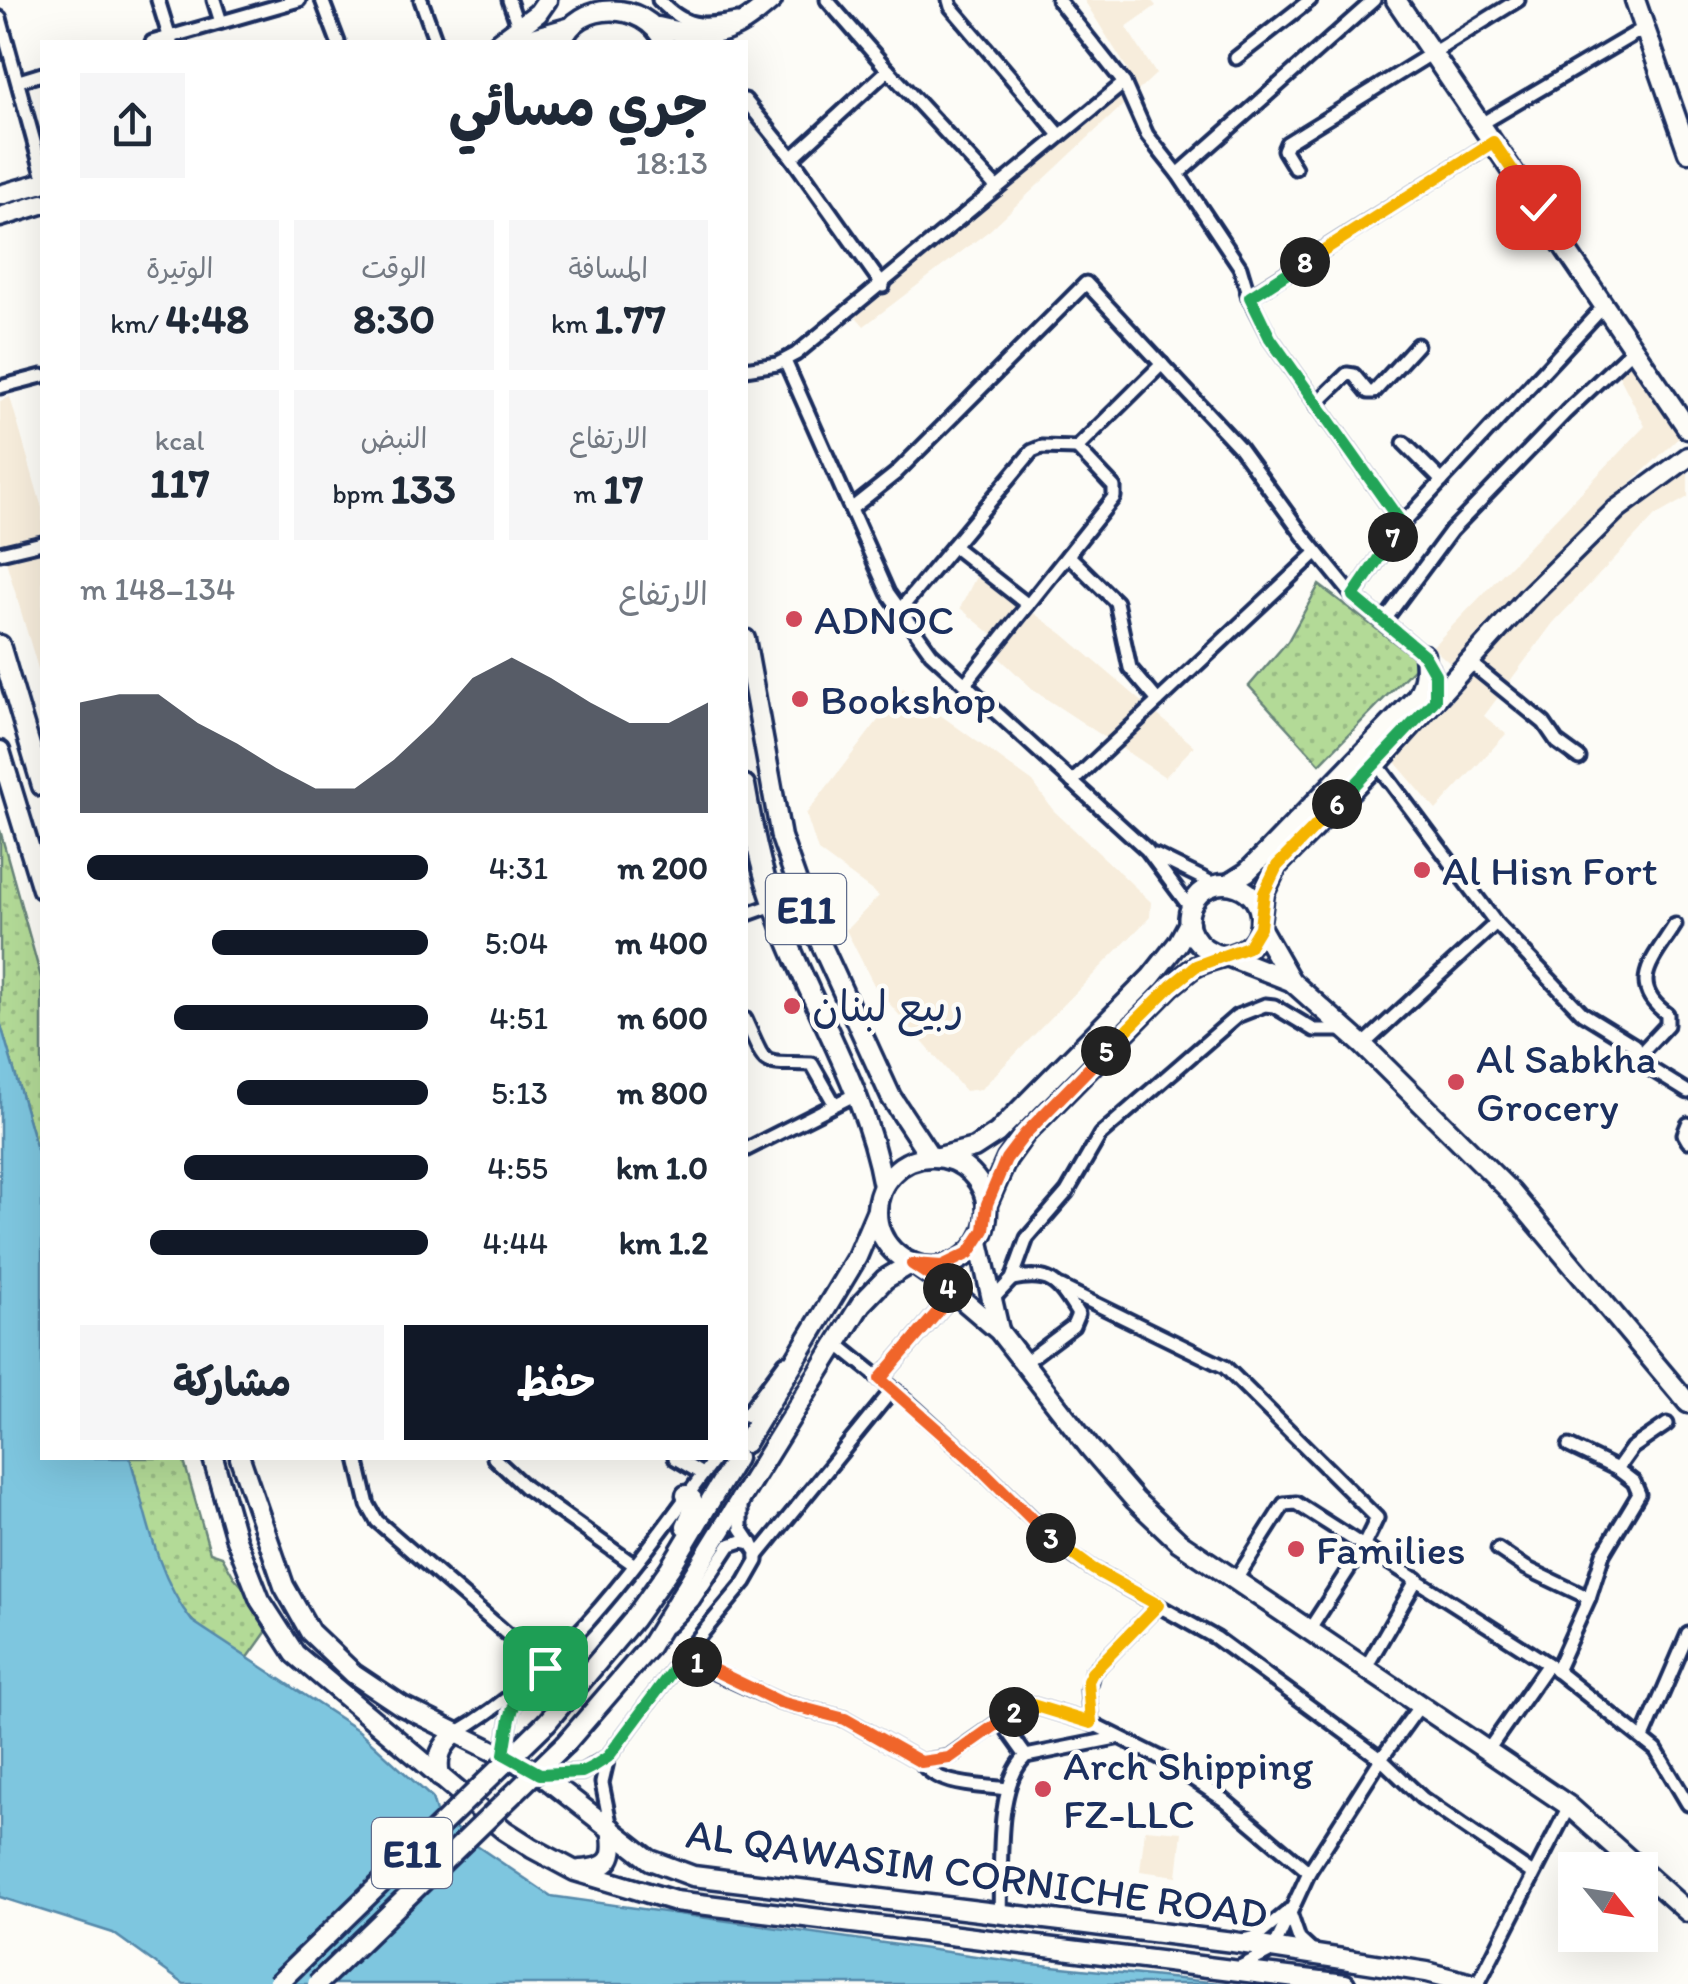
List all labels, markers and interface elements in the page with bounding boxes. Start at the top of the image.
button: share [80,73,185,178]
text: جري مسائي [448,73,708,139]
text: 18:13 [635,144,708,182]
pin [1496,165,1581,250]
icon: check [1511,180,1566,235]
pin: 8 [1280,237,1330,287]
text: 8 [1297,245,1313,279]
text: الوتيرة [146,251,213,285]
text: الوقت [361,251,427,285]
text: المسافة [568,251,648,285]
text: 4:48 [165,293,249,344]
text: 8:30 [353,293,435,344]
text: 1.77 [594,293,666,344]
text: /km [110,306,165,340]
text: km [551,306,594,340]
text: النبض [361,421,427,455]
text: الارتفاع [569,421,648,455]
text: kcal [155,423,205,457]
text: 117 [150,457,210,508]
text: 133 [391,463,456,514]
text: 17 [603,463,643,514]
text: bpm [332,476,391,510]
text: m [573,476,603,510]
pin: 7 [1368,512,1418,562]
text: 7 [1386,520,1400,554]
text: 134–148 m [80,570,235,608]
text: الارتفاع [618,575,708,613]
place label: ADNOC [814,594,954,645]
marker: ADNOC [783,608,805,630]
place label: Bookshop [820,674,996,725]
marker: Bookshop [789,688,811,710]
pin: 6 [1312,779,1362,829]
text: 6 [1330,787,1344,821]
place label: Al Hisn Fort [1442,845,1657,896]
text: 4:31 [489,849,548,887]
text: 200 m [618,849,708,887]
marker: Al Hisn Fort [1411,859,1433,881]
road number: E11 [766,874,846,944]
text: 5:04 [484,924,548,962]
text: 400 m [615,924,708,962]
place label: ربيع لبنان [812,981,964,1037]
marker: ربيع لبنان [781,995,803,1017]
text: 4:51 [489,999,548,1037]
text: 600 m [618,999,708,1037]
pin: 5 [1081,1026,1131,1076]
place label: Al Sabkha Grocery [1476,1033,1657,1132]
text: 5 [1099,1034,1113,1068]
marker: Al Sabkha Grocery [1445,1071,1467,1093]
text: 5:13 [491,1074,548,1112]
text: 800 m [617,1074,708,1112]
text: 4:55 [487,1149,548,1187]
text: 1.0 km [616,1149,708,1187]
text: 4:44 [482,1224,548,1262]
text: 1.2 km [619,1224,708,1262]
pin: 4 [923,1263,973,1313]
text: 4 [940,1271,956,1305]
button: مشاركة [80,1325,384,1440]
button: حفظ [404,1325,708,1440]
pin: 3 [1026,1513,1076,1563]
text: 3 [1043,1521,1059,1555]
place label: Families [1316,1524,1466,1575]
marker: Families [1285,1538,1307,1560]
pin [503,1626,588,1711]
pin: 1 [672,1637,722,1687]
icon: arrive [518,1641,573,1696]
text: 1 [691,1645,704,1679]
pin: 2 [989,1687,1039,1737]
text: 2 [1007,1695,1021,1729]
place label: Arch Shipping FZ-LLC [1063,1740,1314,1839]
marker: Arch Shipping FZ-LLC [1032,1778,1054,1800]
street label: AL QAWASIM CORNICHE ROAD [683,1807,1271,1940]
road number: E11 [372,1818,452,1888]
north arrow [1558,1852,1658,1952]
map controls [1558,1852,1658,1952]

